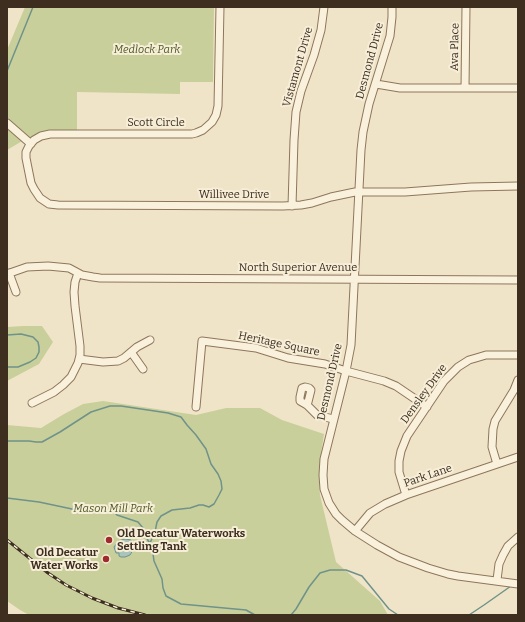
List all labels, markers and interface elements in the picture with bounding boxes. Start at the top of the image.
street label: Desmond Drive [353,21,387,101]
street label: Ava Place [448,23,462,71]
street label: Vistamont Drive [280,25,316,109]
park label: Medlock Park [114,43,180,57]
street label: Scott Circle [127,116,185,130]
street label: Willivee Drive [199,188,269,202]
street label: North Superior Avenue [239,261,357,275]
street label: Heritage Square [237,329,321,359]
street label: Desmond Drive [315,342,345,422]
street label: Densley Drive [398,362,450,426]
street label: Park Lane [402,462,454,490]
park label: Mason Mill Park [73,502,153,516]
place label: Old Decatur Waterworks Settling Tank [117,527,245,553]
marker: Old Decatur Waterworks Settling Tank [104,535,114,545]
place label: Old Decatur Water Works [30,546,98,572]
marker: Old Decatur Water Works [101,554,111,564]

